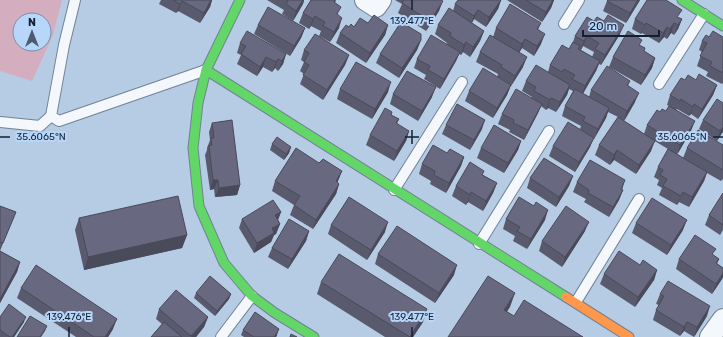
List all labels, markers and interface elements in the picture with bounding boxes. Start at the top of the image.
north arrow [12,12,52,52]
scale bar [583,12,659,38]
text: 139.477°E [390,15,434,27]
text: N [28,16,36,29]
text: 20 m [589,19,617,33]
text: 35.6065°N [16,131,66,143]
text: 35.6065°N [657,131,707,143]
text: 139.476°E [47,311,91,323]
text: 139.477°E [390,311,434,323]

